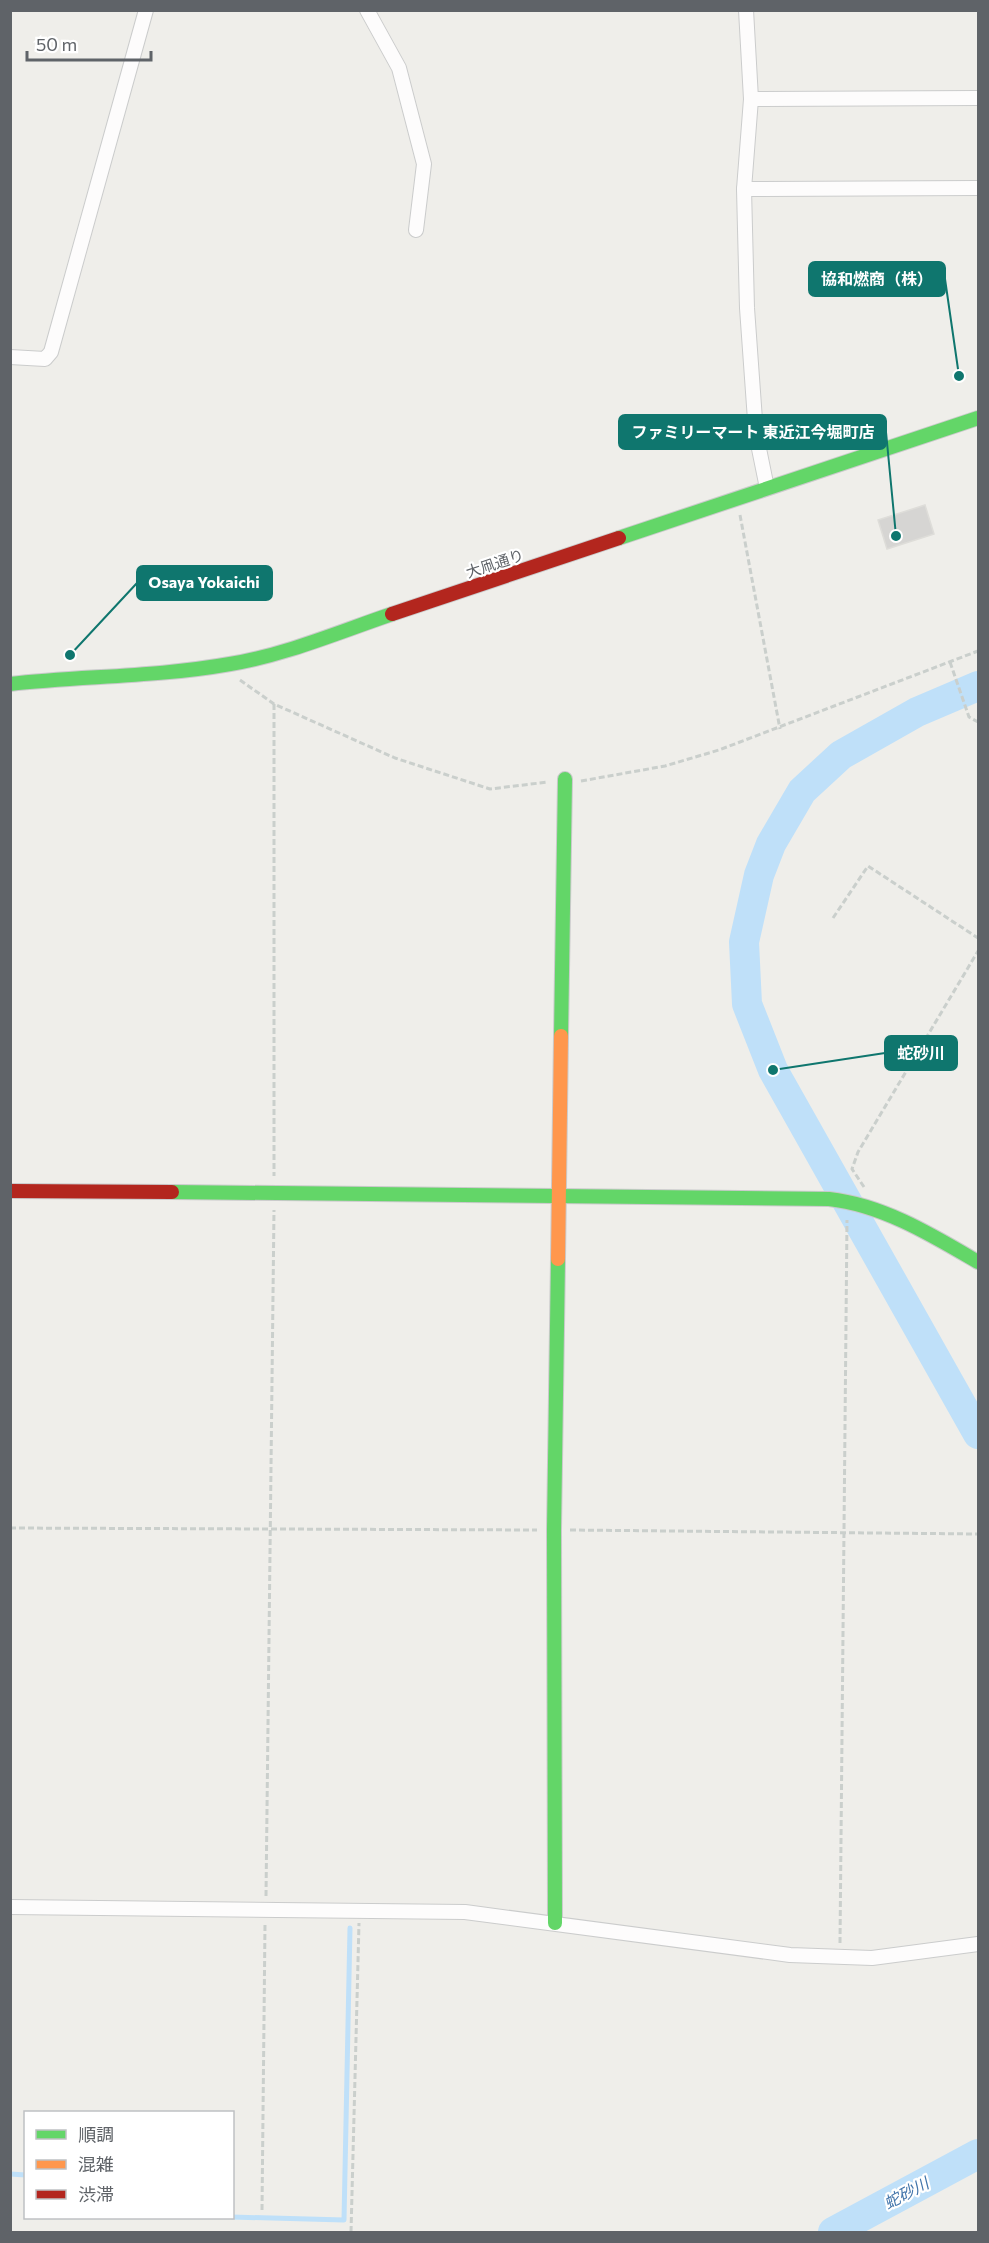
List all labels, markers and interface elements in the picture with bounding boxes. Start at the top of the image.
scale bar [27,24,152,62]
text: 50 m [36,33,77,55]
callout: 協和燃商（株） [809,262,945,296]
text: 協和燃商（株） [821,269,933,288]
callout: ファミリーマート 東近江今堀町店 [619,415,886,449]
text: ファミリーマート 東近江今堀町店 [631,422,875,441]
street label: 大凧通り [463,545,526,581]
callout: Osaya Yokaichi [137,566,272,600]
text: Osaya Yokaichi [148,572,260,591]
callout: 蛇砂川 [885,1036,957,1070]
text: 蛇砂川 [897,1043,945,1062]
legend [24,2111,234,2219]
text: 順調 [78,2123,114,2145]
text: 混雑 [78,2153,114,2175]
water label: 蛇砂川 [880,2172,933,2212]
text: 渋滞 [78,2183,114,2205]

